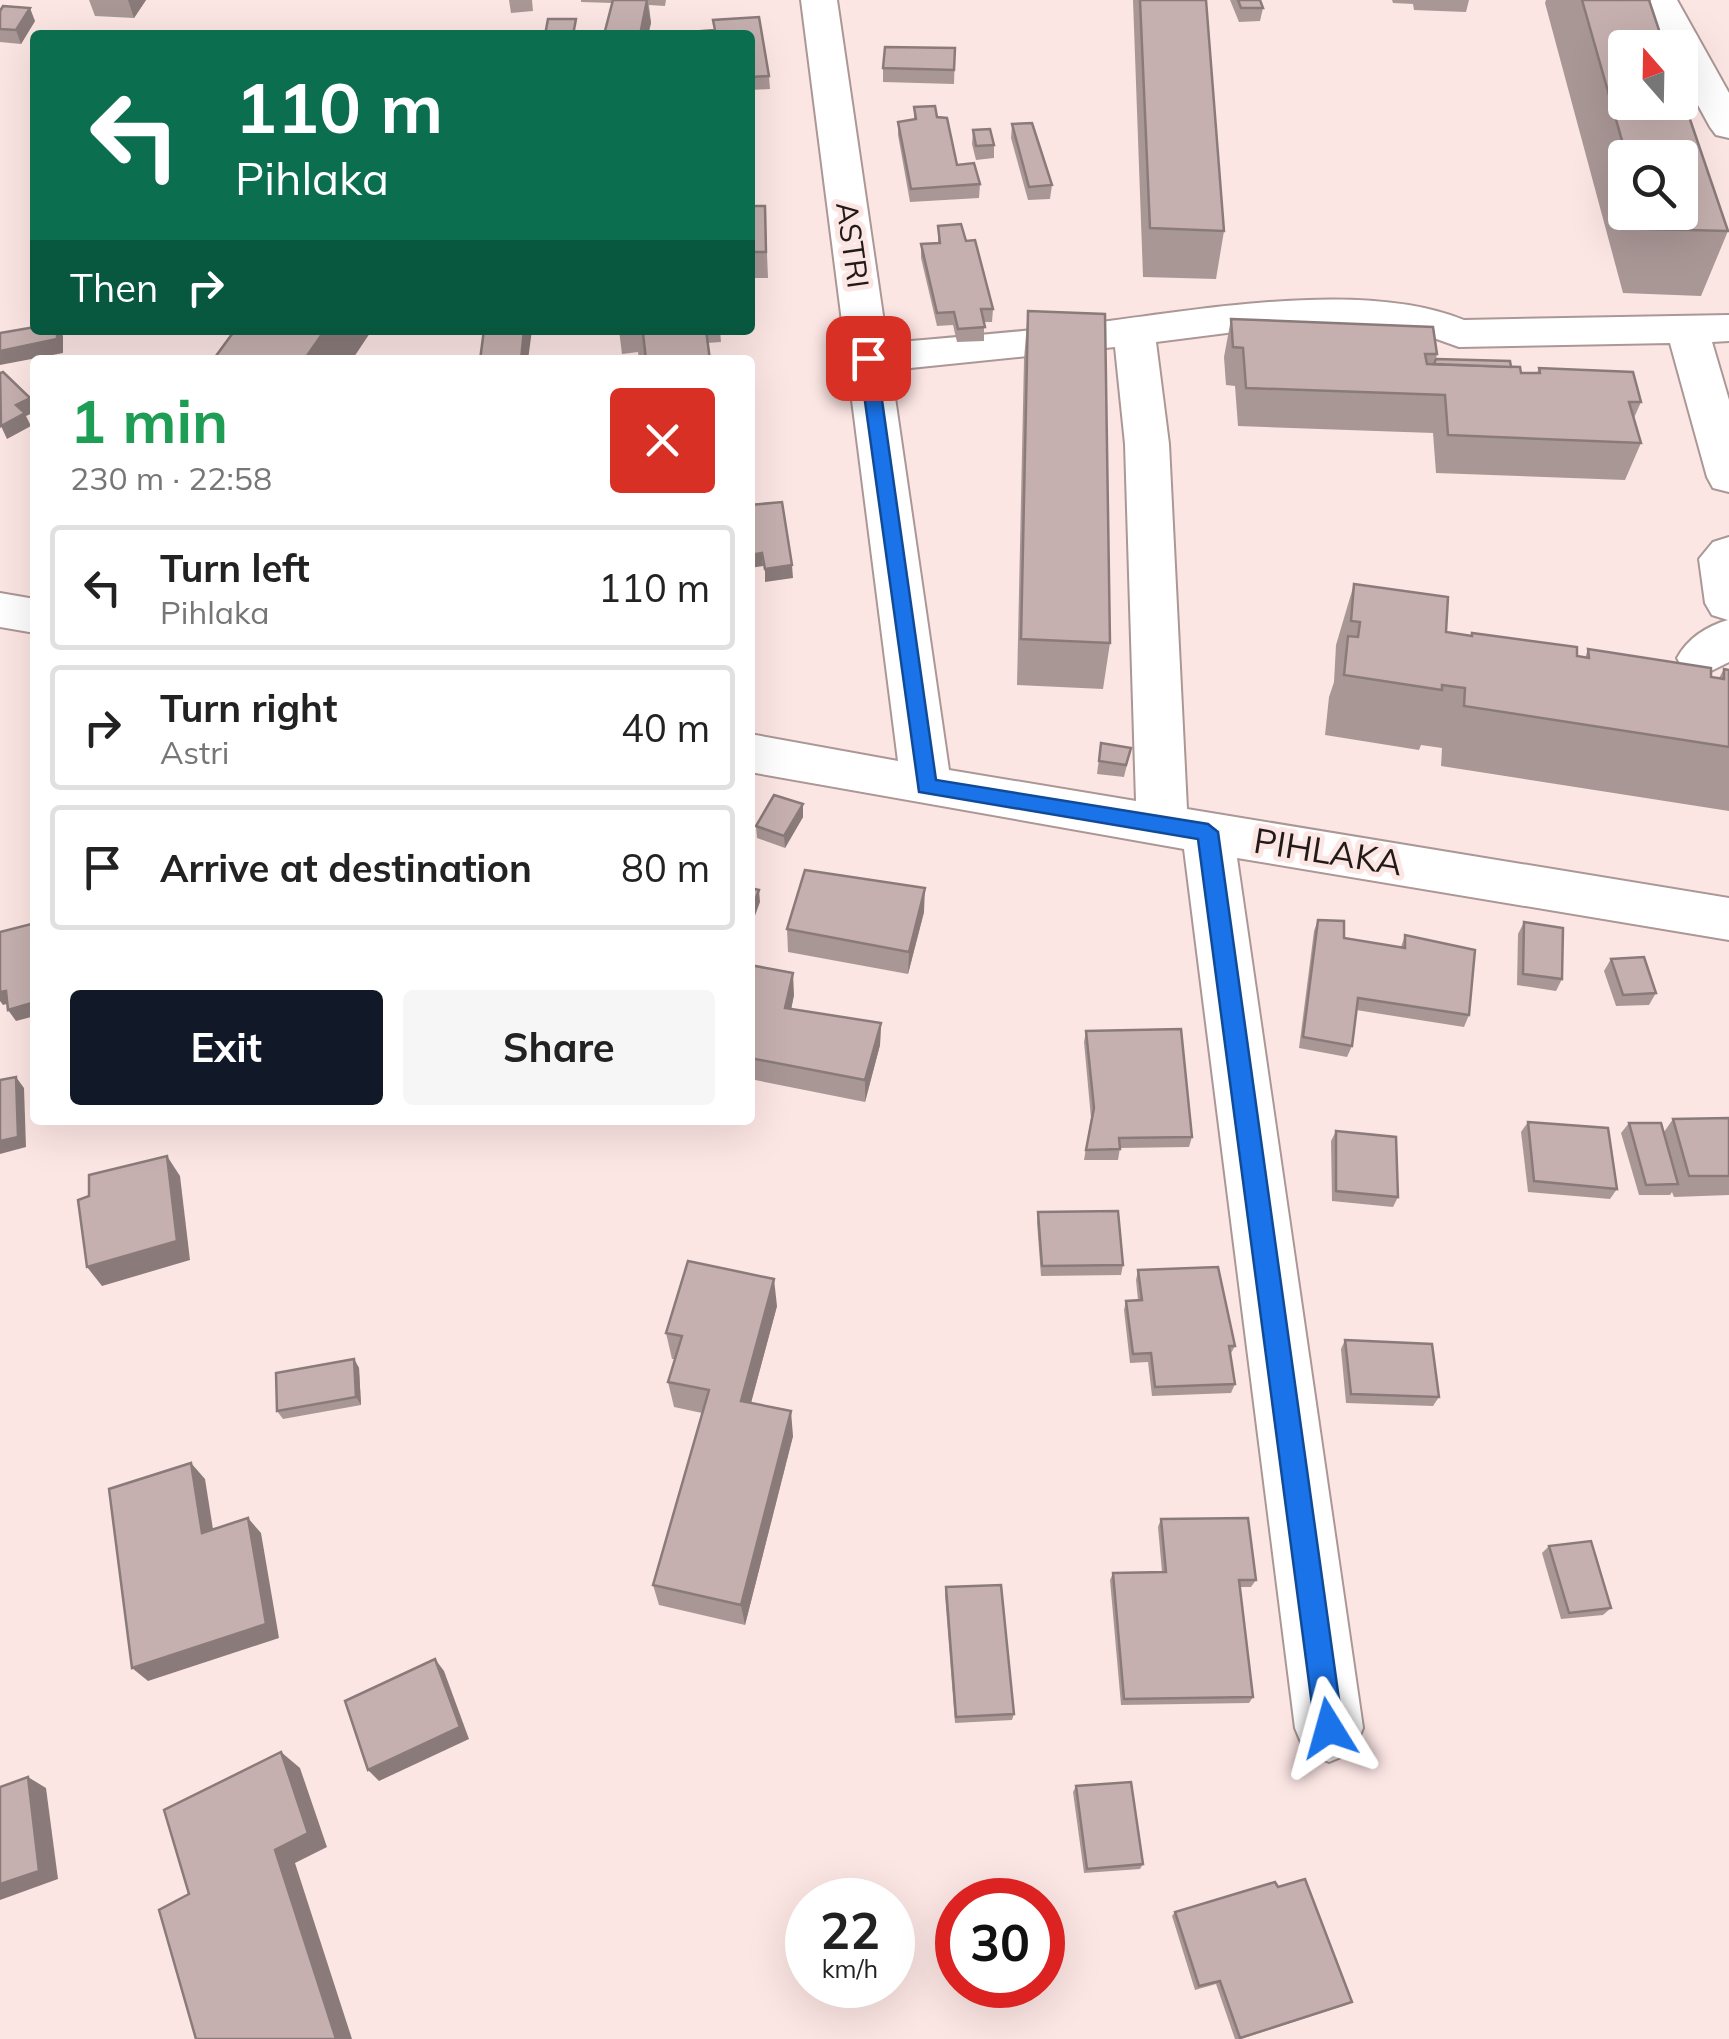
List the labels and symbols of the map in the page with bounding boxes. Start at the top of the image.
north arrow [1608,30,1698,120]
street label: ASTRI [828,199,878,290]
pin [826,316,911,401]
street label: PIHLAKA [1251,818,1406,884]
position arrow [1277,1676,1381,1780]
speed limit sign: 30 [935,1878,1065,2008]

